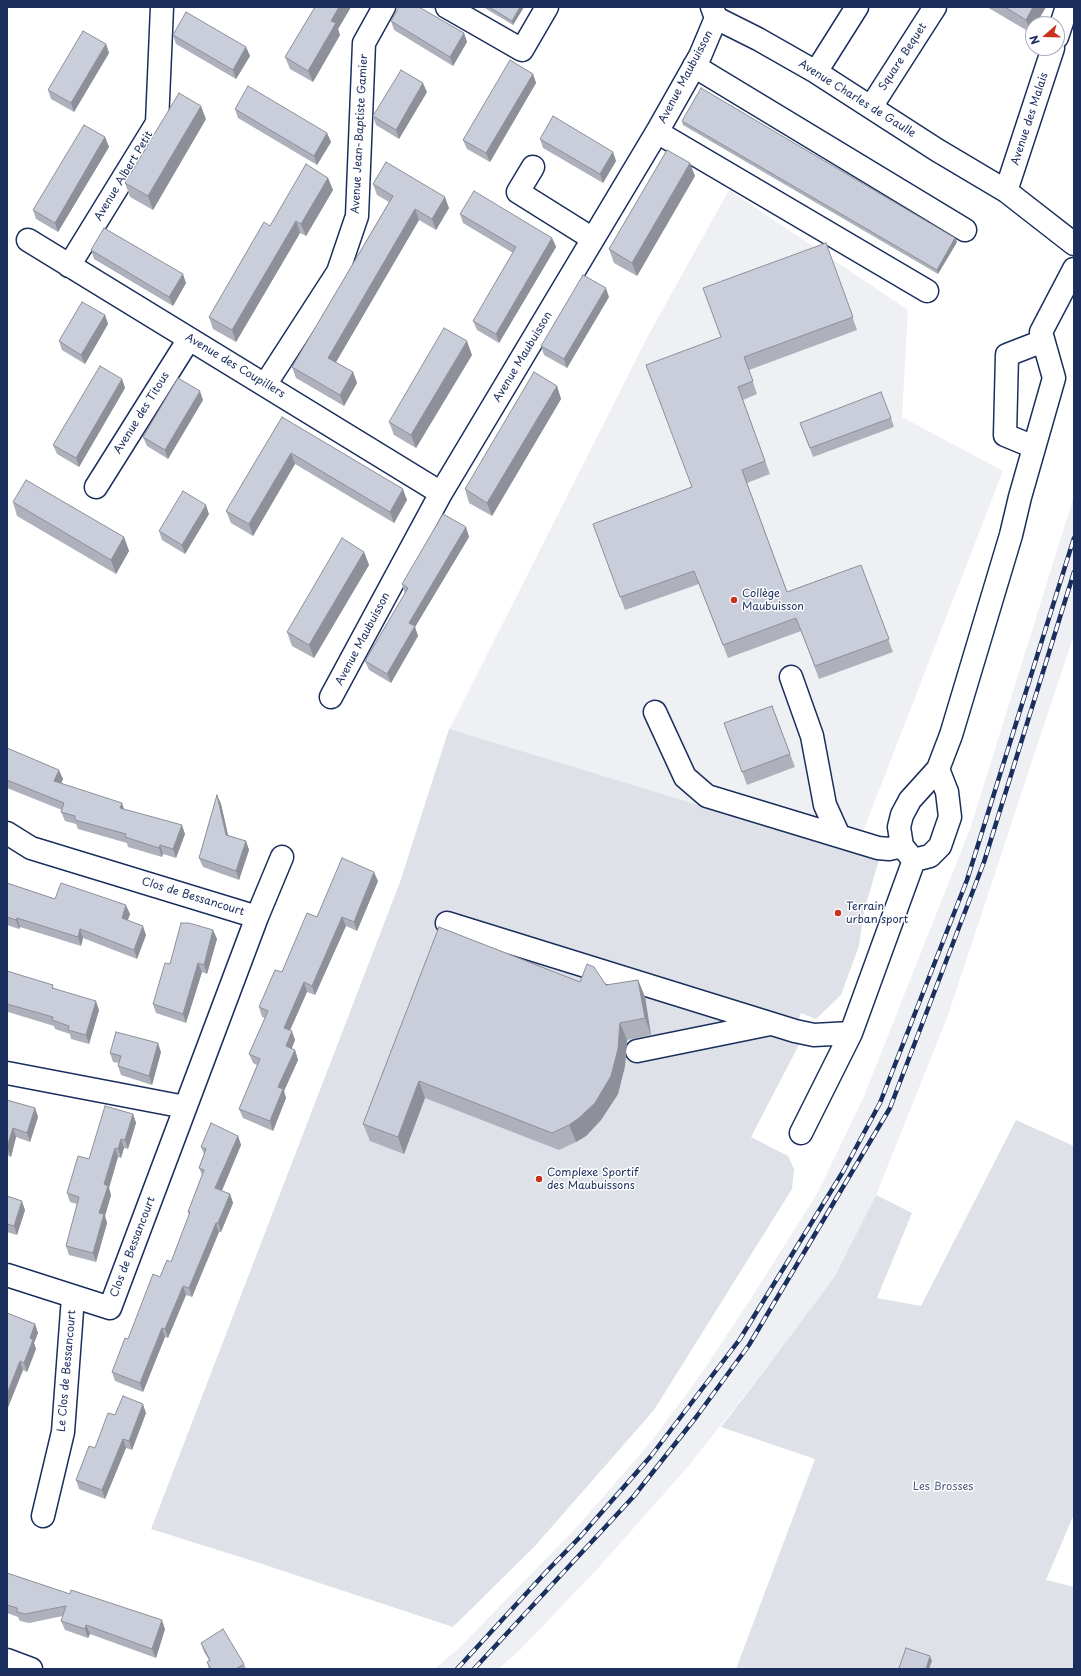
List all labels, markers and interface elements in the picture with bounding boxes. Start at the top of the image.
north arrow [1025,16,1065,56]
street label: Square Bequet [876,21,930,93]
street label: Avenue Maubuisson [656,28,716,126]
text: N [1025,33,1044,47]
street label: Avenue Jean-Baptiste Gamier [349,54,371,214]
street label: Avenue Charles de Gaulle [796,57,918,141]
street label: Avenue des Malais [1009,71,1051,167]
street label: Avenue Albert Petit [92,129,156,223]
street label: Avenue Maubuisson [491,309,555,405]
street label: Avenue des Coupillers [183,331,287,401]
street label: Avenue des Titous [111,370,173,456]
place label: Collège Maubuisson [742,587,804,613]
street label: Avenue Maubuisson [333,590,393,688]
marker: Collège Maubuisson [729,595,739,605]
street label: Clos de Bessancourt [140,875,246,919]
place label: Terrain urban sport [846,900,908,926]
marker: Terrain urban sport [833,908,843,918]
place label: Complexe Sportif des Maubuissons [547,1166,639,1192]
marker: Complexe Sportif des Maubuissons [534,1174,544,1184]
street label: Clos de Bessancourt [108,1195,158,1299]
street label: Le Clos de Bessancourt [55,1309,79,1433]
park label: Les Brosses [913,1480,973,1494]

